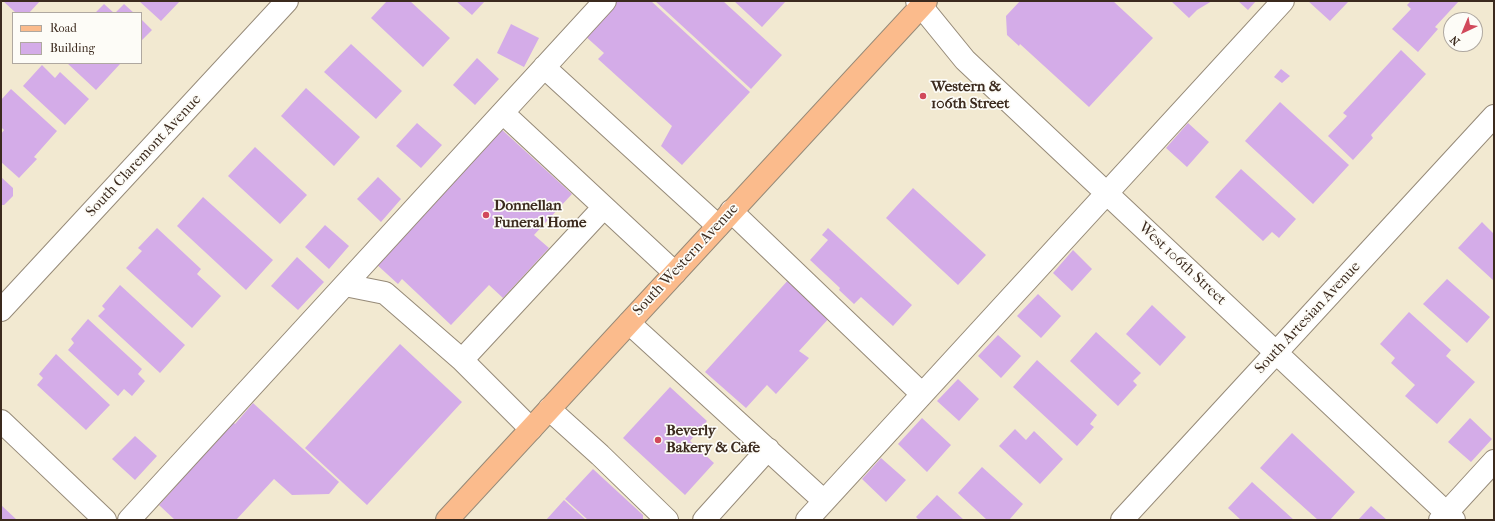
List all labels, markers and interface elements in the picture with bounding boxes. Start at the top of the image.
legend [12,12,142,64]
north arrow [1443,12,1483,52]
text: Road [50,21,77,35]
text: N [1447,33,1463,48]
text: Building [50,41,95,55]
place label: Western & 106th Street [931,78,1009,113]
street label: South Claremont Avenue [83,91,205,221]
marker: Western & 106th Street [918,91,928,101]
place label: Donnellan Funeral Home [494,197,586,232]
street label: South Western Avenue [629,200,743,320]
marker: Donnellan Funeral Home [481,210,491,220]
street label: West 106th Street [1134,219,1230,309]
street label: South Artesian Avenue [1251,258,1365,378]
place label: Beverly Bakery & Cafe [666,422,760,457]
marker: Beverly Bakery & Cafe [653,435,663,445]

